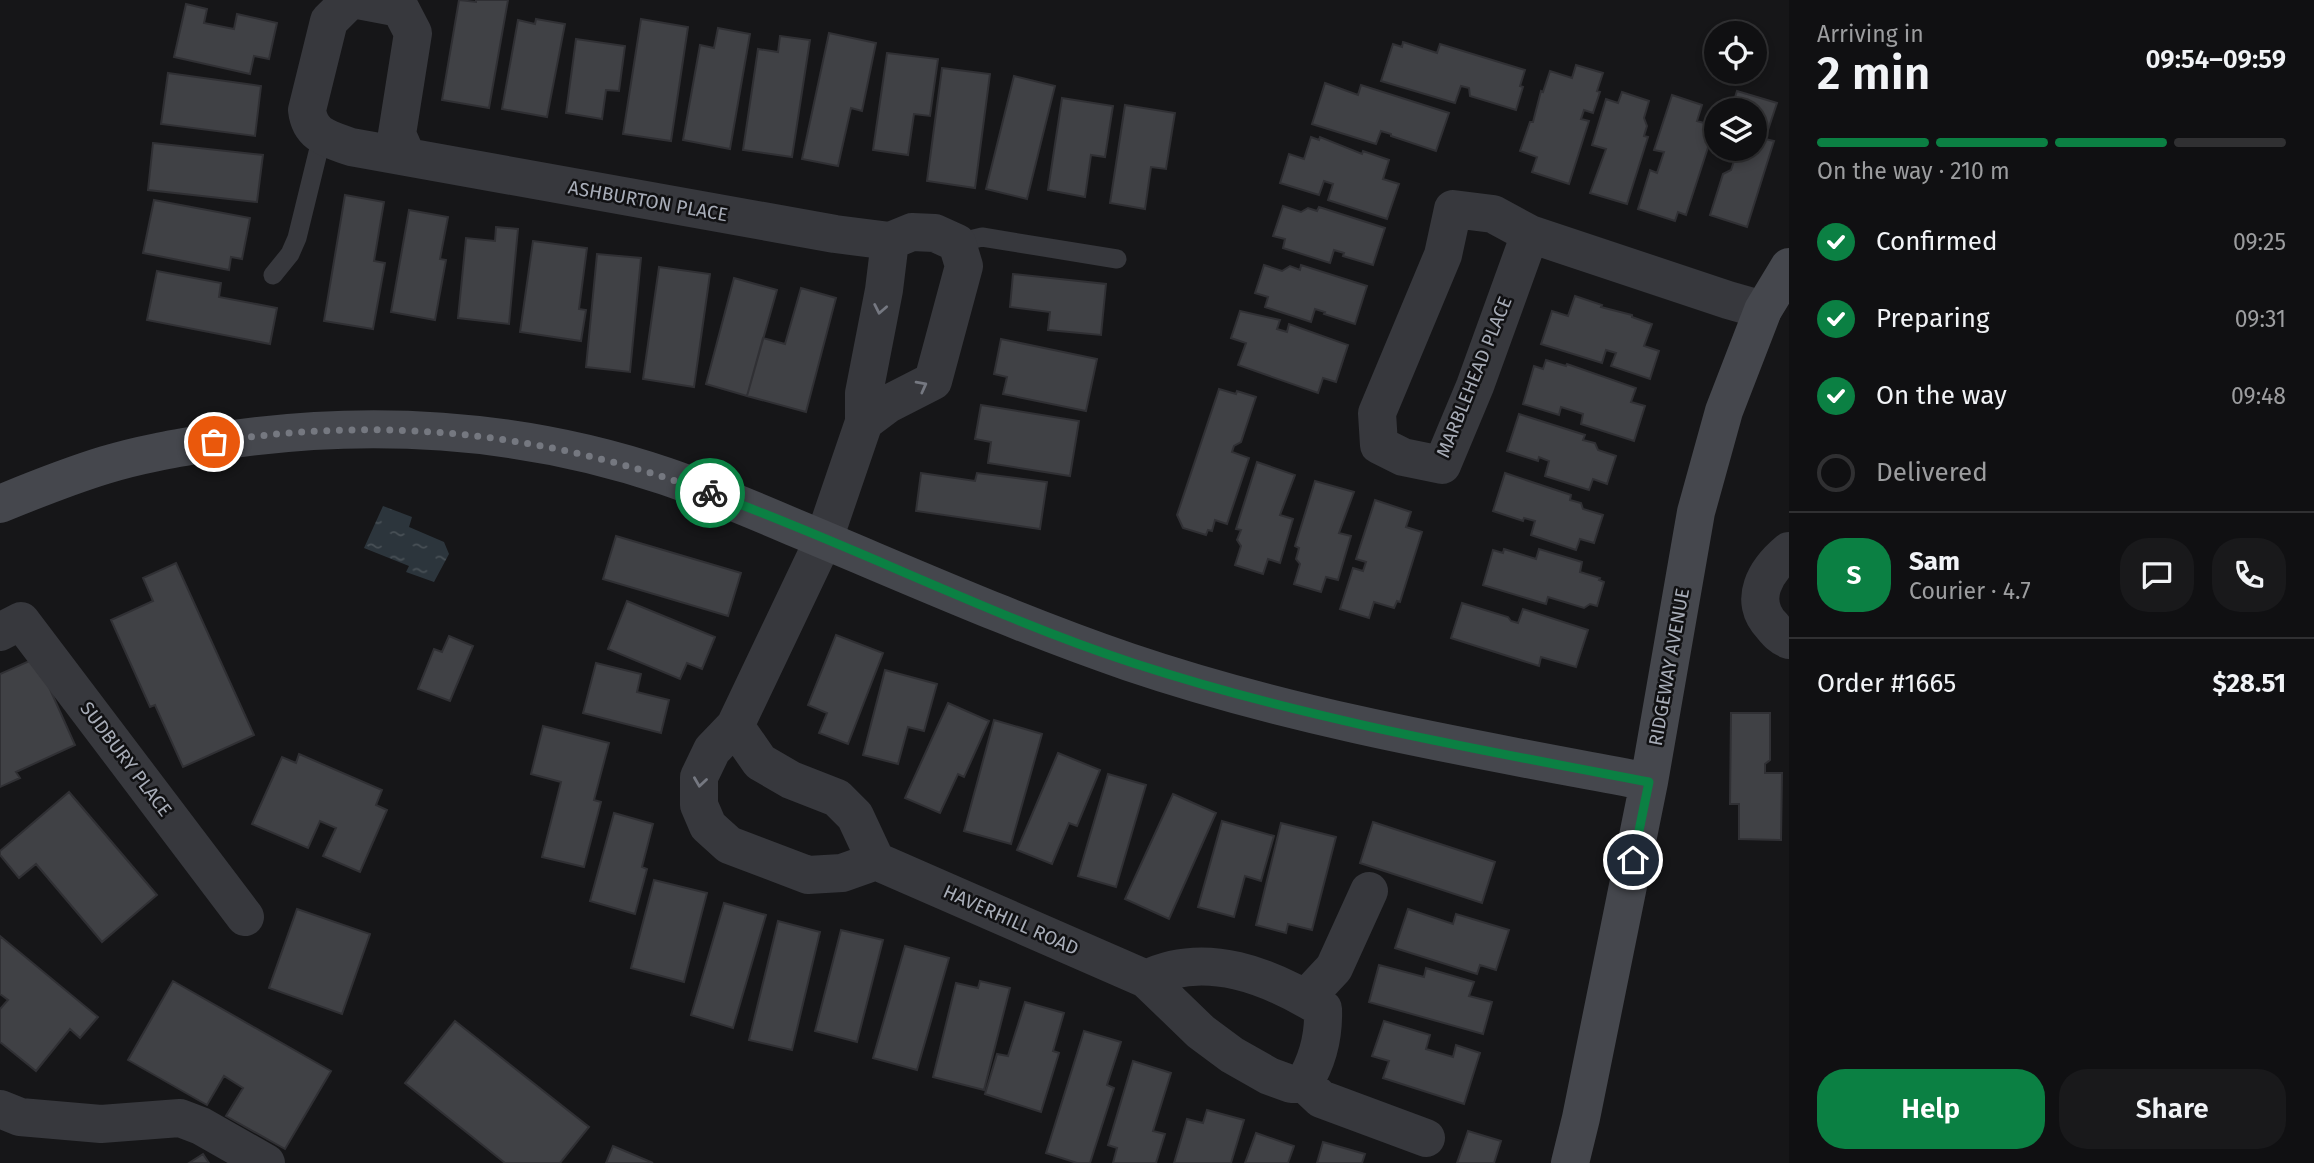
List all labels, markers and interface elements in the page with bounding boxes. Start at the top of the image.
text: Arriving in [1817,20,1924,48]
map controls [1704,21,1767,161]
button: locate [1704,21,1767,84]
text: 09:54–09:59 [2145,44,2286,75]
text: 2 min [1817,46,1930,101]
button: layers [1704,98,1767,161]
text: On the way · 210 m [1817,157,2010,185]
street label: ASHBURTON PLACE [566,176,730,226]
icon: check [1817,223,1855,261]
text: Confirmed [1876,226,1997,257]
text: 09:25 [2233,228,2286,256]
street label: MARBLEHEAD PLACE [1431,293,1517,461]
icon: check [1817,300,1855,338]
one-way arrow [874,303,889,315]
text: Preparing [1876,303,1989,334]
text: 09:31 [2235,305,2286,333]
icon: check [1817,377,1855,415]
text: On the way [1876,380,2007,411]
one-way arrow [915,381,927,395]
text: 09:48 [2231,382,2286,410]
pin [184,412,244,472]
icon: bag [195,423,233,461]
text: Delivered [1876,457,1988,488]
courier [675,458,745,528]
icon: bike [691,474,729,512]
button: chat [2120,538,2194,612]
button: phone [2212,538,2286,612]
text: Sam [1909,546,1960,577]
text: S [1847,560,1861,591]
text: Courier · 4.7 [1909,577,2031,605]
street label: RIDGEWAY AVENUE [1644,586,1694,748]
text: Order #1665 [1817,668,1956,699]
text: $28.51 [2212,668,2286,699]
street label: SUDBURY PLACE [75,697,177,821]
one-way arrow [693,776,708,788]
pin [1603,830,1663,890]
icon: home [1614,841,1652,879]
street label: HAVERHILL ROAD [940,880,1082,960]
button: Help [1817,1069,2045,1149]
button: Share [2059,1069,2286,1149]

